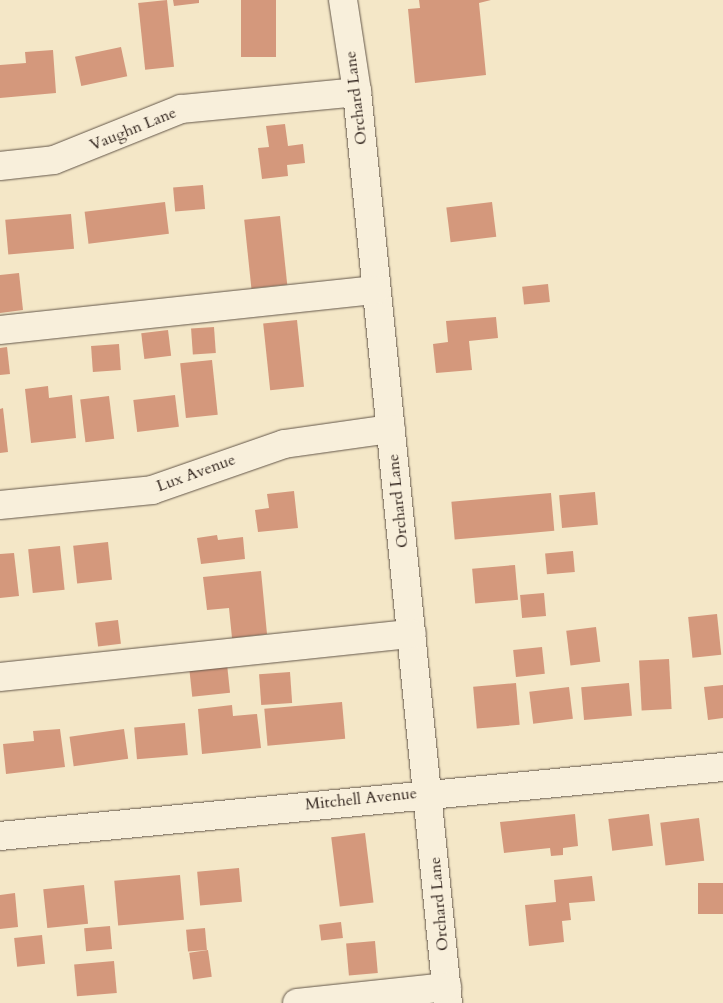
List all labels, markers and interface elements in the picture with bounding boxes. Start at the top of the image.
street label: Orchard Lane [341,50,371,146]
street label: Vaughn Lane [87,103,179,155]
street label: Lux Avenue [154,450,238,496]
street label: Orchard Lane [384,453,412,549]
street label: Mitchell Avenue [304,784,418,814]
street label: Orchard Lane [425,856,453,952]

